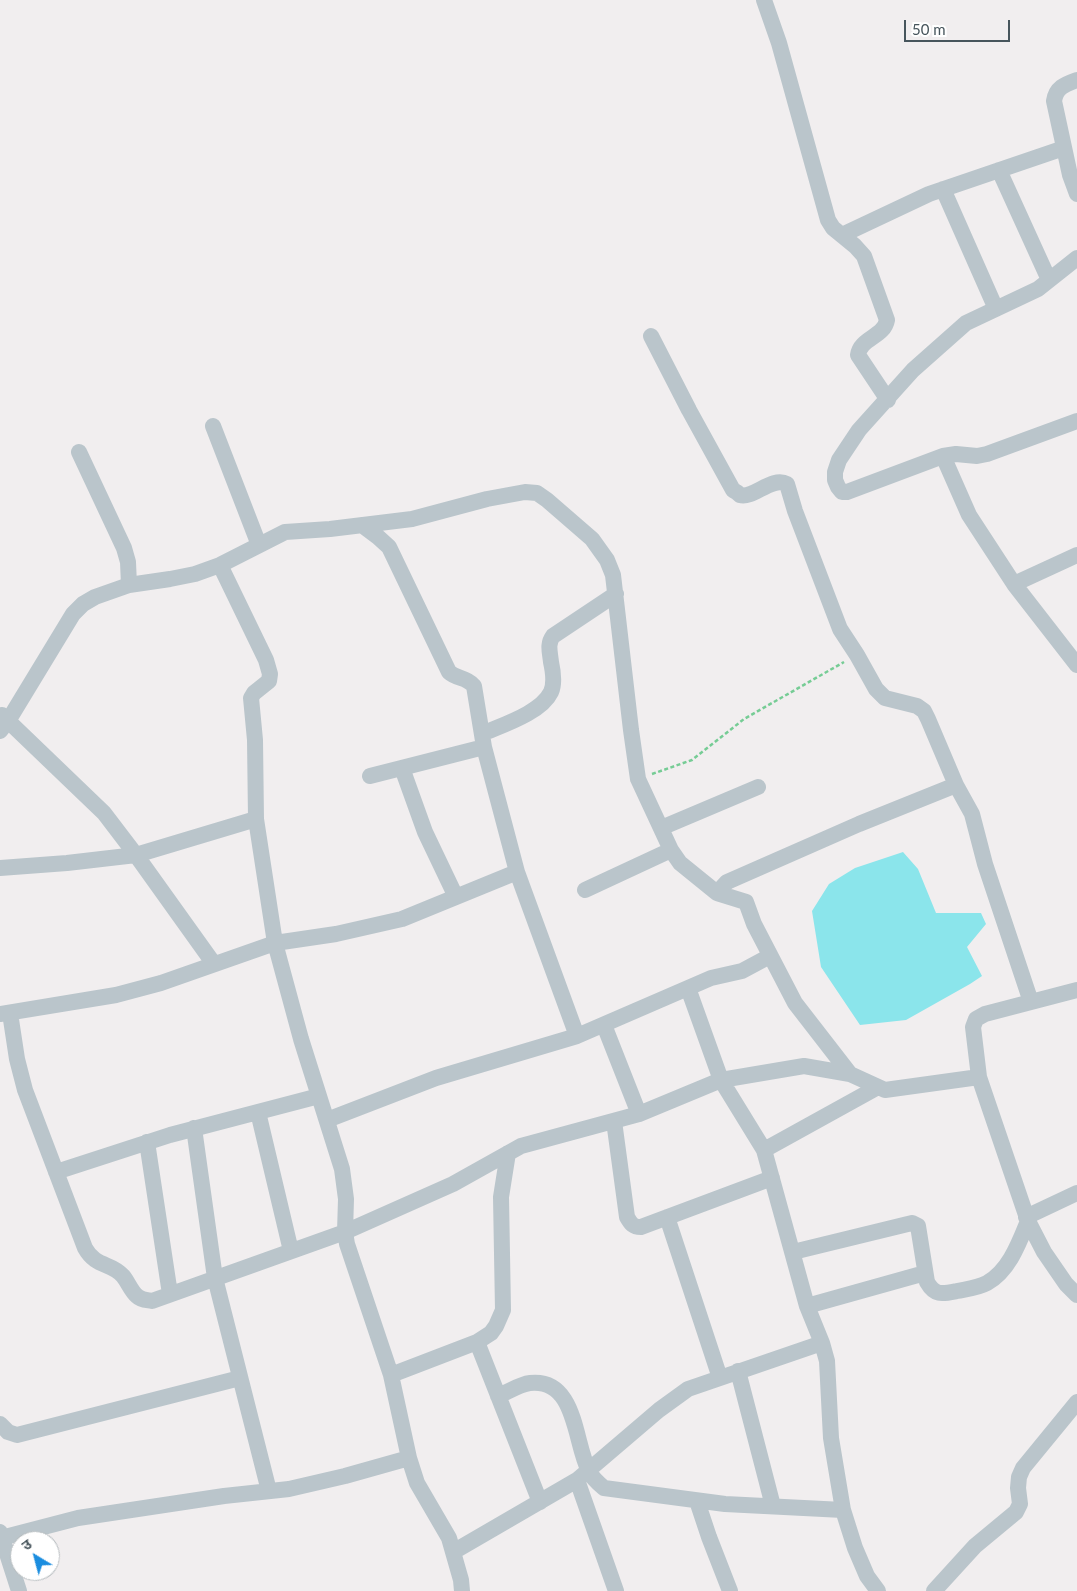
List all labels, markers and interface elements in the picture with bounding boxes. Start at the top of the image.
scale bar [907,10,1013,42]
text: 50 m [912,20,946,38]
north arrow [10,1531,60,1581]
text: उ [18,1535,35,1554]

